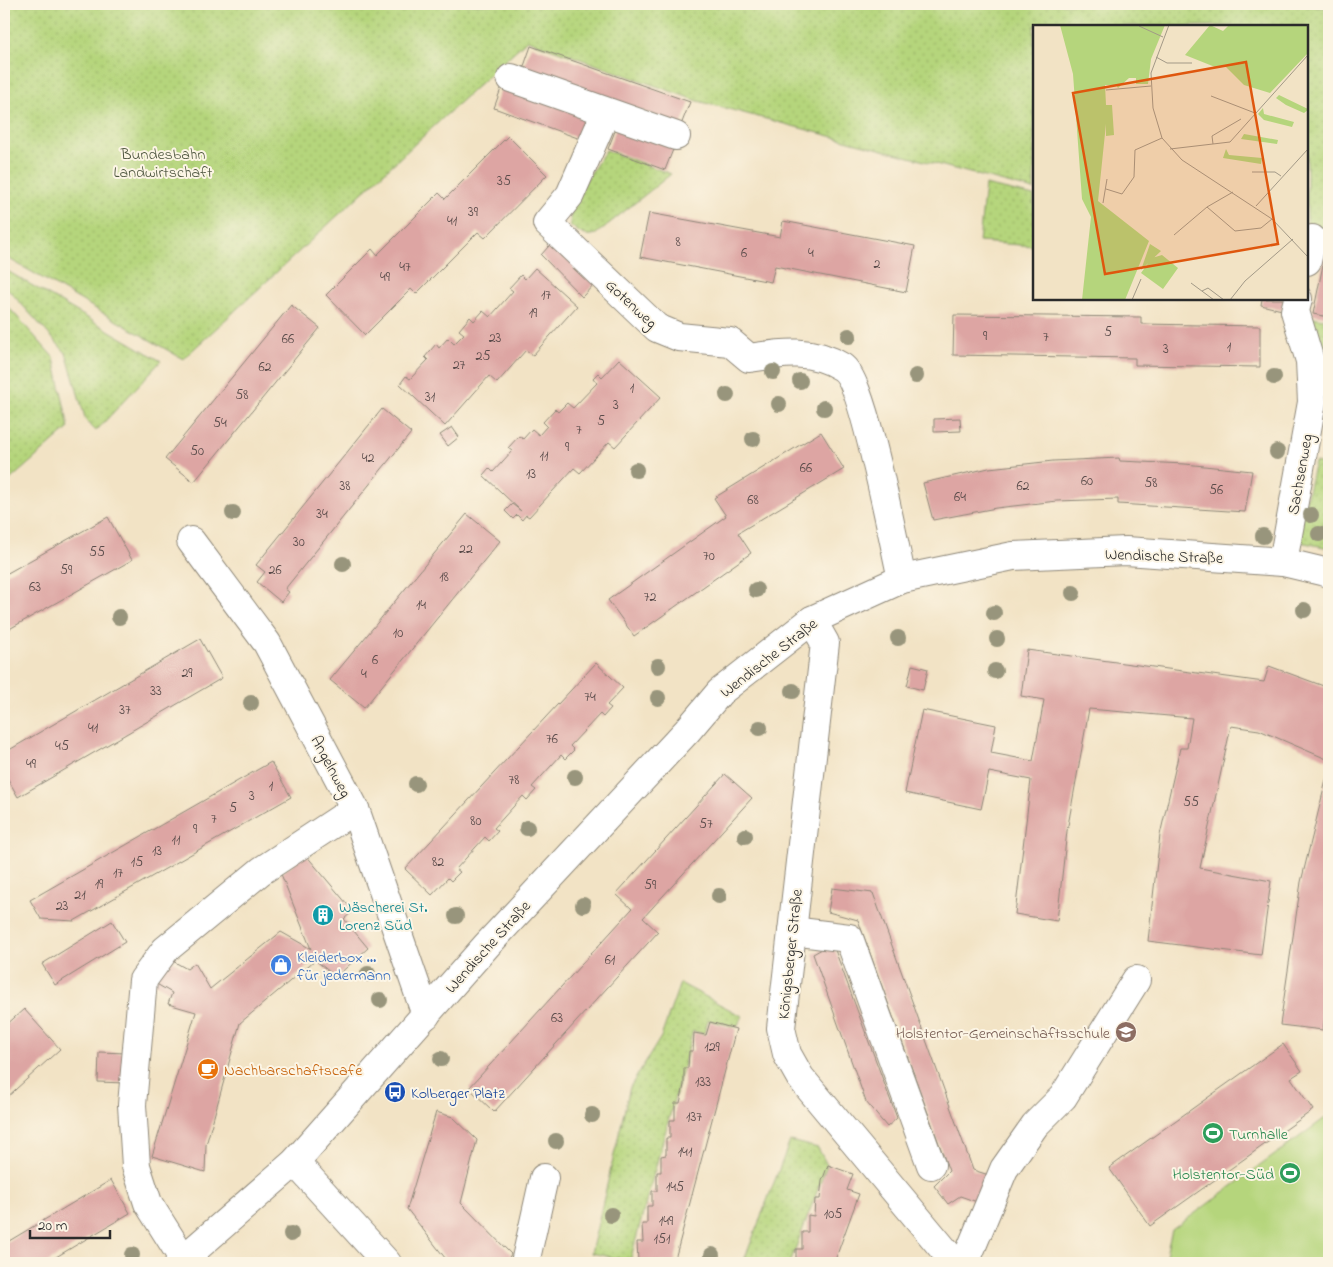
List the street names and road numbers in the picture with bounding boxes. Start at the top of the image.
street label: Gotenweg [599,274,662,335]
street label: Sachsenweg [1282,432,1320,517]
street label: Wendische Straße [1104,543,1224,571]
street label: Wendische Straße [715,612,824,704]
street label: Angelnweg [304,731,357,802]
street label: Königsberger Straße [772,887,810,1021]
street label: Wendische Straße [440,895,537,999]

